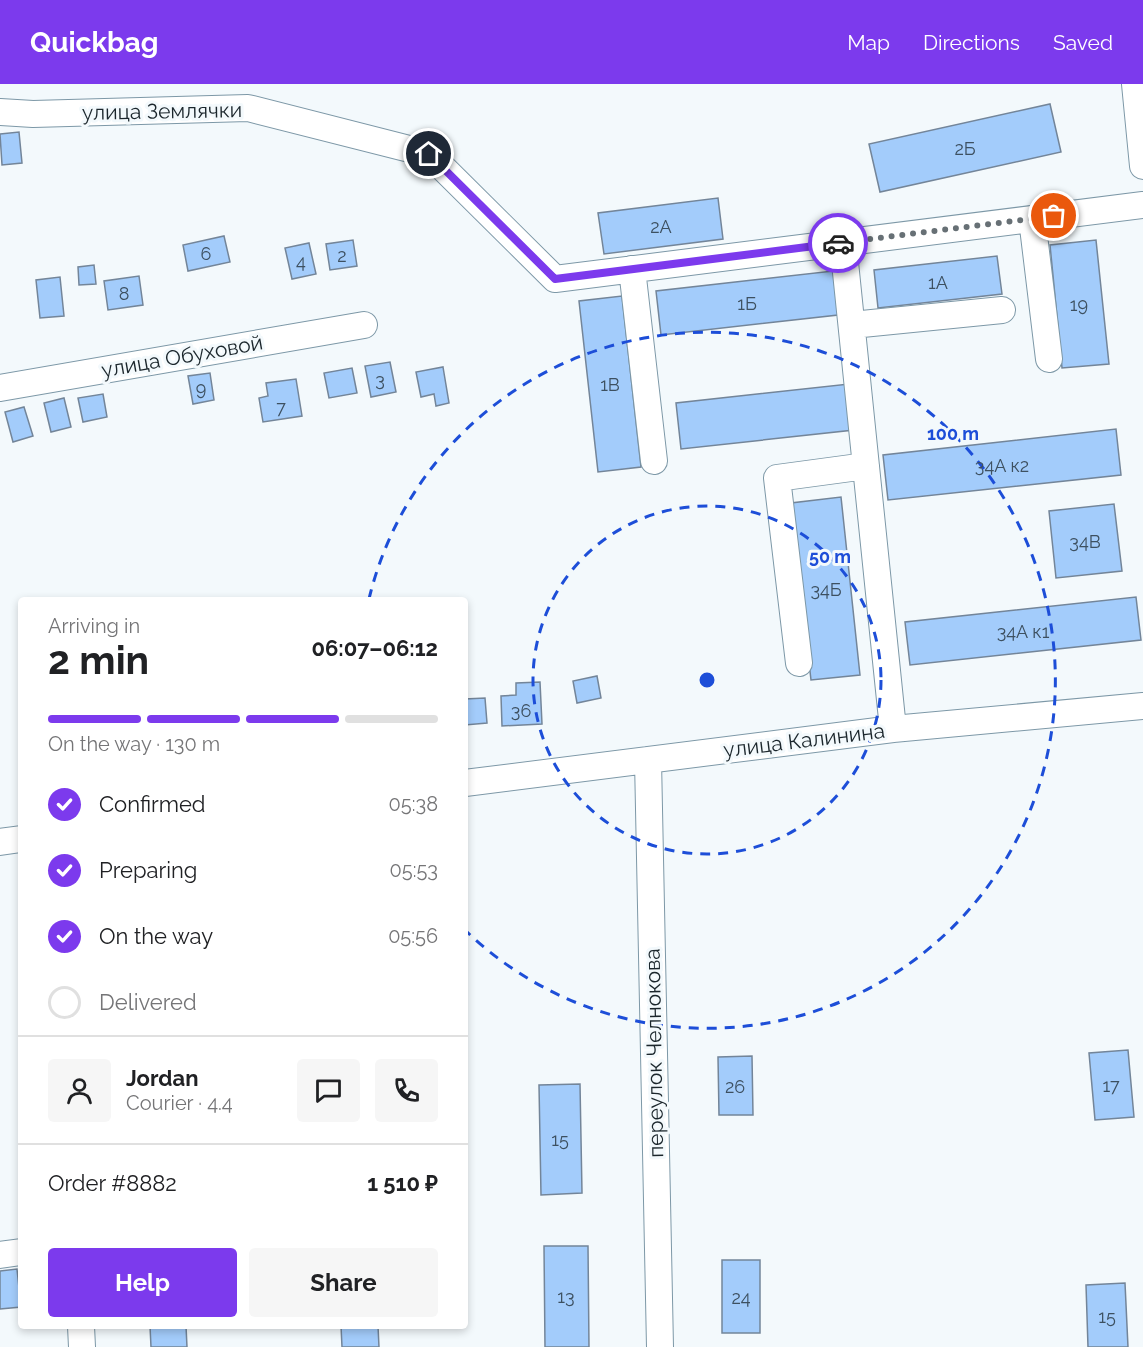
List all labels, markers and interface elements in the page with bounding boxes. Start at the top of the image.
text: Quickbag [30,26,159,59]
text: Map [847,30,890,55]
text: Directions [923,30,1020,55]
text: Saved [1053,30,1113,55]
street label: улица Землячки [82,97,242,125]
pin [403,128,454,179]
icon: home [412,137,445,170]
house number: 2Б [954,138,976,159]
pin [1028,190,1079,241]
icon: bag [1037,199,1070,232]
courier [808,213,868,273]
house number: 2А [650,216,672,237]
icon: car [822,227,855,260]
house number: 6 [201,243,212,264]
house number: 2 [337,245,347,266]
house number: 4 [296,251,306,272]
house number: 1А [928,272,948,293]
house number: 8 [119,283,129,304]
house number: 1Б [737,293,757,314]
house number: 19 [1070,294,1088,315]
street label: улица Обуховой [99,329,265,383]
house number: 3 [375,369,385,390]
house number: 1В [600,374,620,395]
house number: 9 [196,378,206,399]
house number: 7 [276,397,286,418]
text: 100 m [927,423,979,444]
house number: 34А к2 [975,455,1029,476]
house number: 34В [1069,531,1101,552]
text: 50 m [809,546,851,567]
house number: 34Б [810,579,842,600]
text: Arriving in [48,614,140,638]
house number: 34А к1 [997,621,1050,642]
text: 06:07–06:12 [311,635,438,661]
text: 2 min [48,637,149,683]
centre of rings [697,670,717,690]
house number: 36 [511,700,531,721]
street label: улица Калинина [722,718,886,762]
text: On the way · 130 m [48,732,220,756]
icon: check [48,788,81,821]
text: Confirmed [99,791,206,817]
text: 05:38 [389,792,438,816]
icon: check [48,854,81,887]
text: Preparing [99,857,197,883]
text: 05:53 [390,858,438,882]
icon: check [48,920,81,953]
text: On the way [99,923,213,949]
text: 05:56 [388,924,438,948]
street label: переулок Челнокова [640,948,668,1158]
text: Delivered [99,989,197,1015]
button: person [48,1059,111,1122]
button: chat [297,1059,360,1122]
button: phone [375,1059,438,1122]
text: Jordan [126,1065,198,1091]
house number: 17 [1102,1075,1120,1096]
house number: 26 [725,1076,745,1097]
text: Courier · 4.4 [126,1091,233,1115]
house number: 15 [551,1129,569,1150]
text: Order #8882 [48,1170,177,1196]
text: 1 510 ₽ [367,1170,438,1196]
button: Help [48,1248,237,1317]
button: Share [249,1248,438,1317]
house number: 13 [557,1286,575,1307]
house number: 24 [731,1287,751,1308]
house number: 15 [1098,1306,1116,1327]

